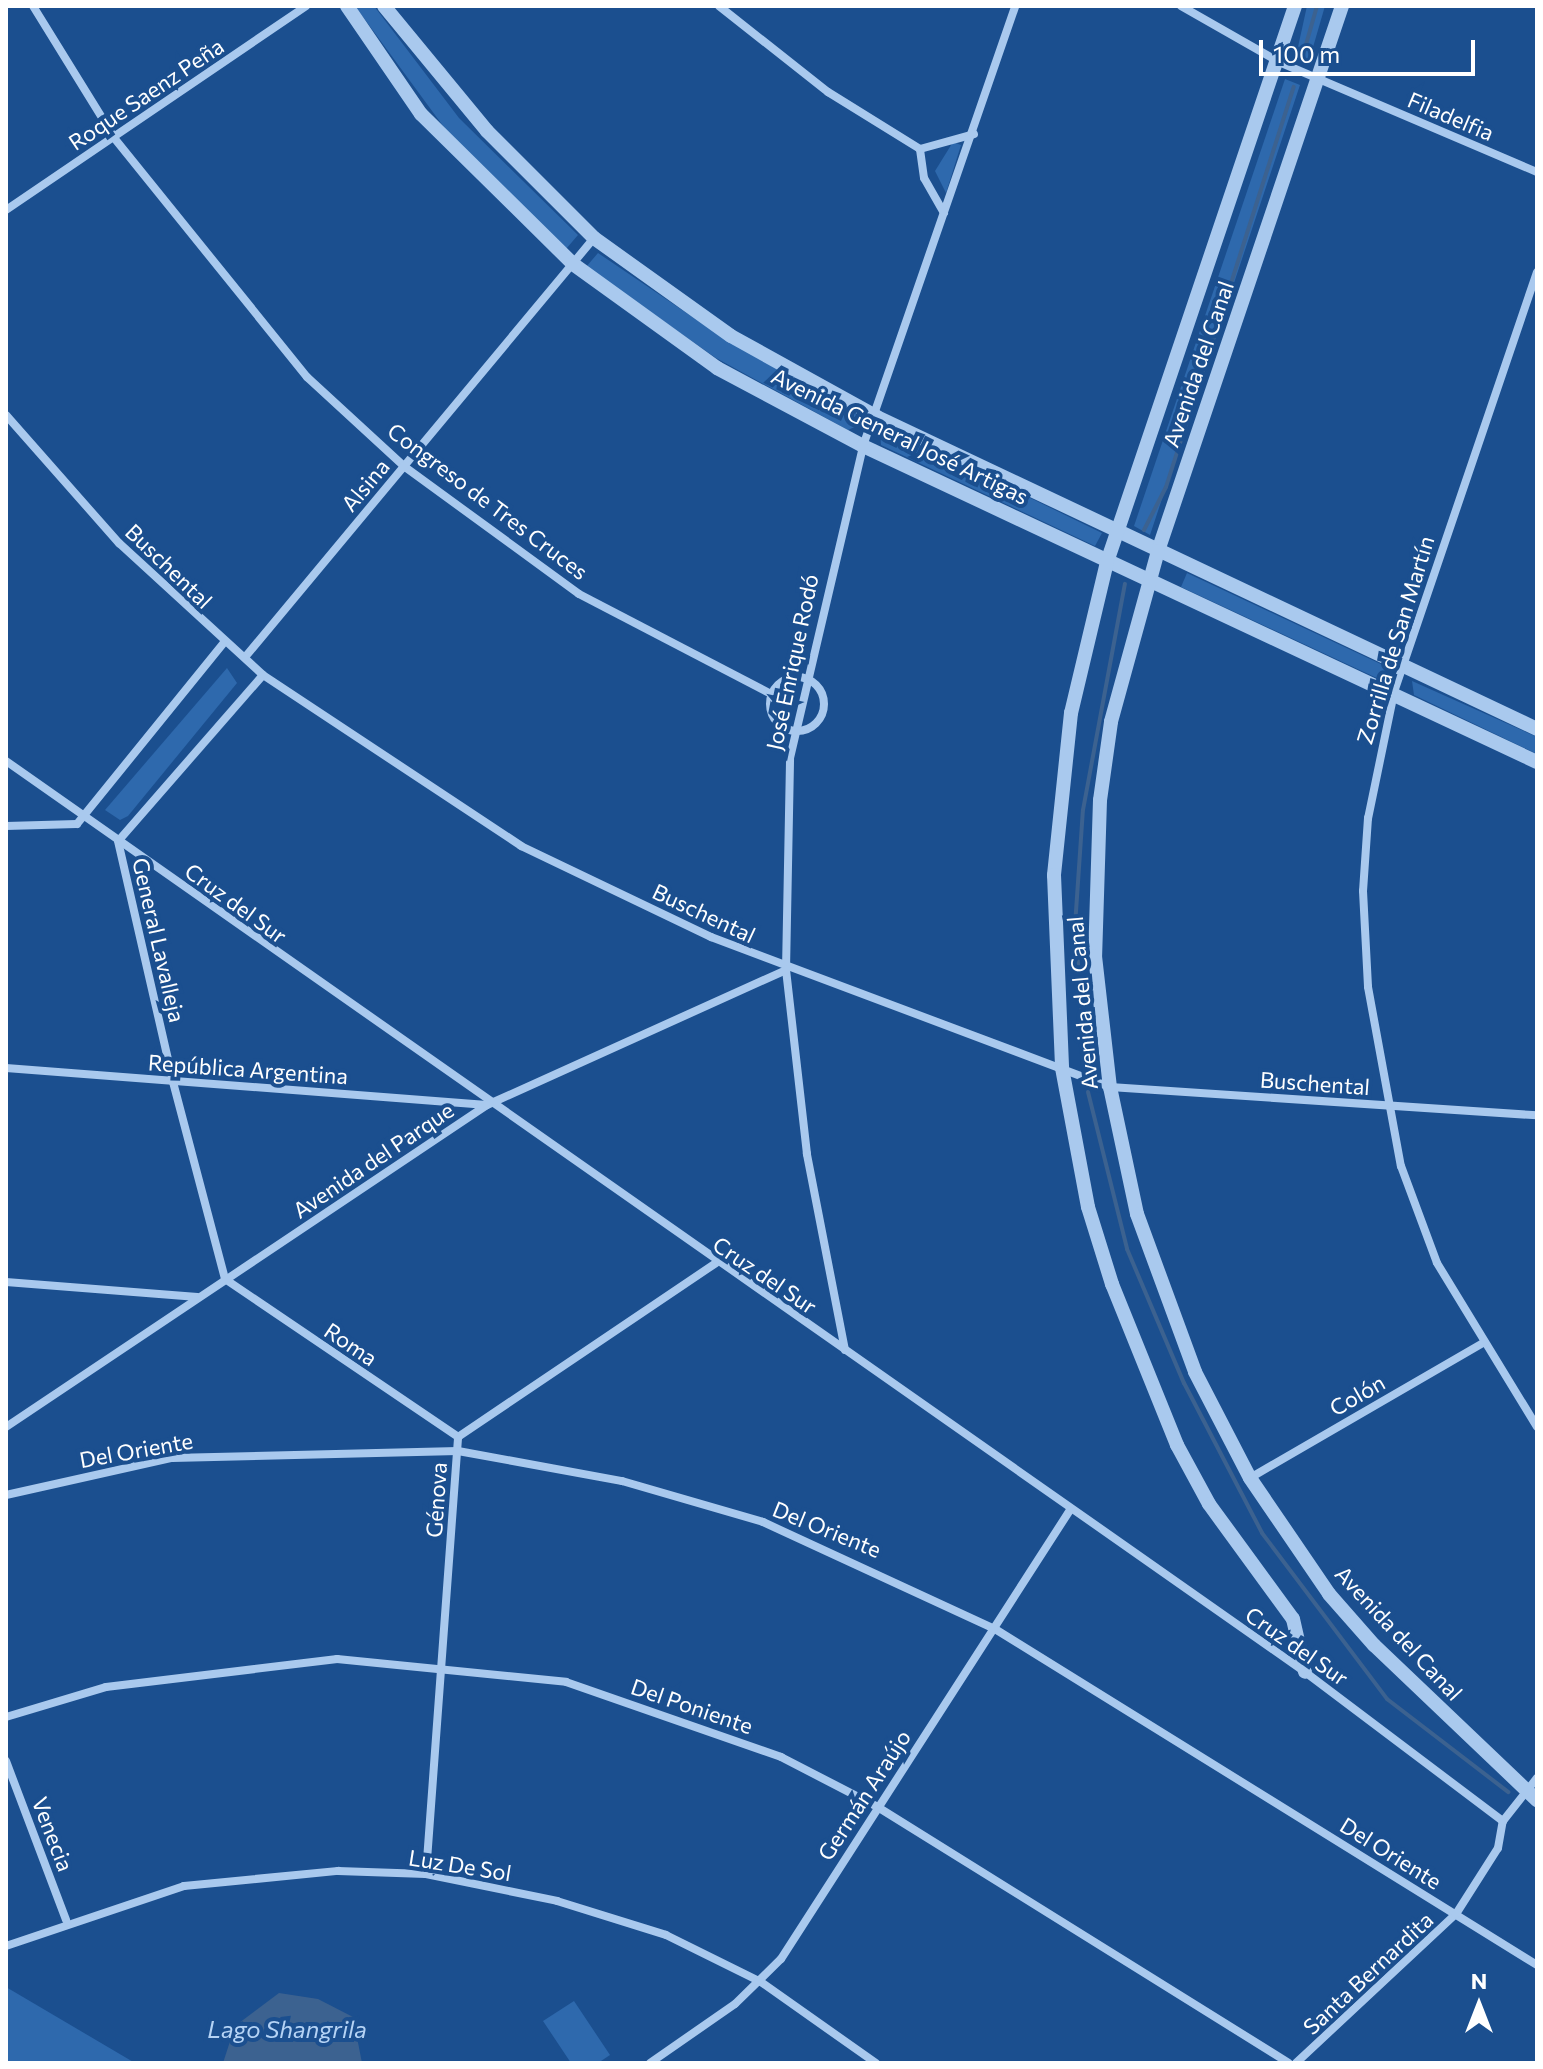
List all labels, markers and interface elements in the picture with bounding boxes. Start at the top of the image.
scale bar [1263,24,1479,74]
street label: Roque Saenz Peña [64,32,228,156]
text: 100 m [1273,39,1340,68]
street label: Filadelfia [1404,86,1498,146]
street label: Avenida del Canal [1157,277,1239,451]
street label: Avenida General José Artigas [767,362,1033,510]
street label: Congreso de Tres Cruces [383,417,593,585]
street label: Alsina [335,453,395,517]
street label: Buschental [120,518,218,614]
street label: Zorrilla de San Martín [1351,533,1439,747]
street label: José Enrique Rodó [760,572,824,752]
street label: General Lavalleja [127,855,191,1025]
street label: Cruz del Sur [180,857,292,949]
street label: Buschental [648,878,760,948]
street label: Avenida del Canal [1061,915,1103,1091]
street label: República Argentina [147,1049,349,1089]
street label: Buschental [1259,1066,1371,1100]
street label: Avenida del Parque [288,1096,458,1224]
street label: Cruz del Sur [708,1231,822,1319]
street label: Roma [320,1317,382,1371]
street label: Colón [1325,1369,1389,1421]
street label: Del Oriente [77,1427,195,1473]
street label: Génova [420,1461,452,1539]
street label: Del Oriente [769,1495,885,1563]
street label: Avenida del Canal [1330,1560,1468,1706]
street label: Cruz del Sur [1241,1601,1353,1691]
street label: Del Poniente [628,1673,756,1739]
street label: Germán Araújo [812,1725,916,1865]
street label: Venecia [27,1793,79,1875]
street label: Del Oriente [1335,1811,1447,1895]
street label: Luz De Sol [407,1844,513,1886]
street label: Santa Bernardita [1298,1906,1438,2040]
north arrow [1439,1965,1519,2045]
text: N [1471,1967,1487,1994]
water label: Lago Shangrila [207,2015,367,2043]

